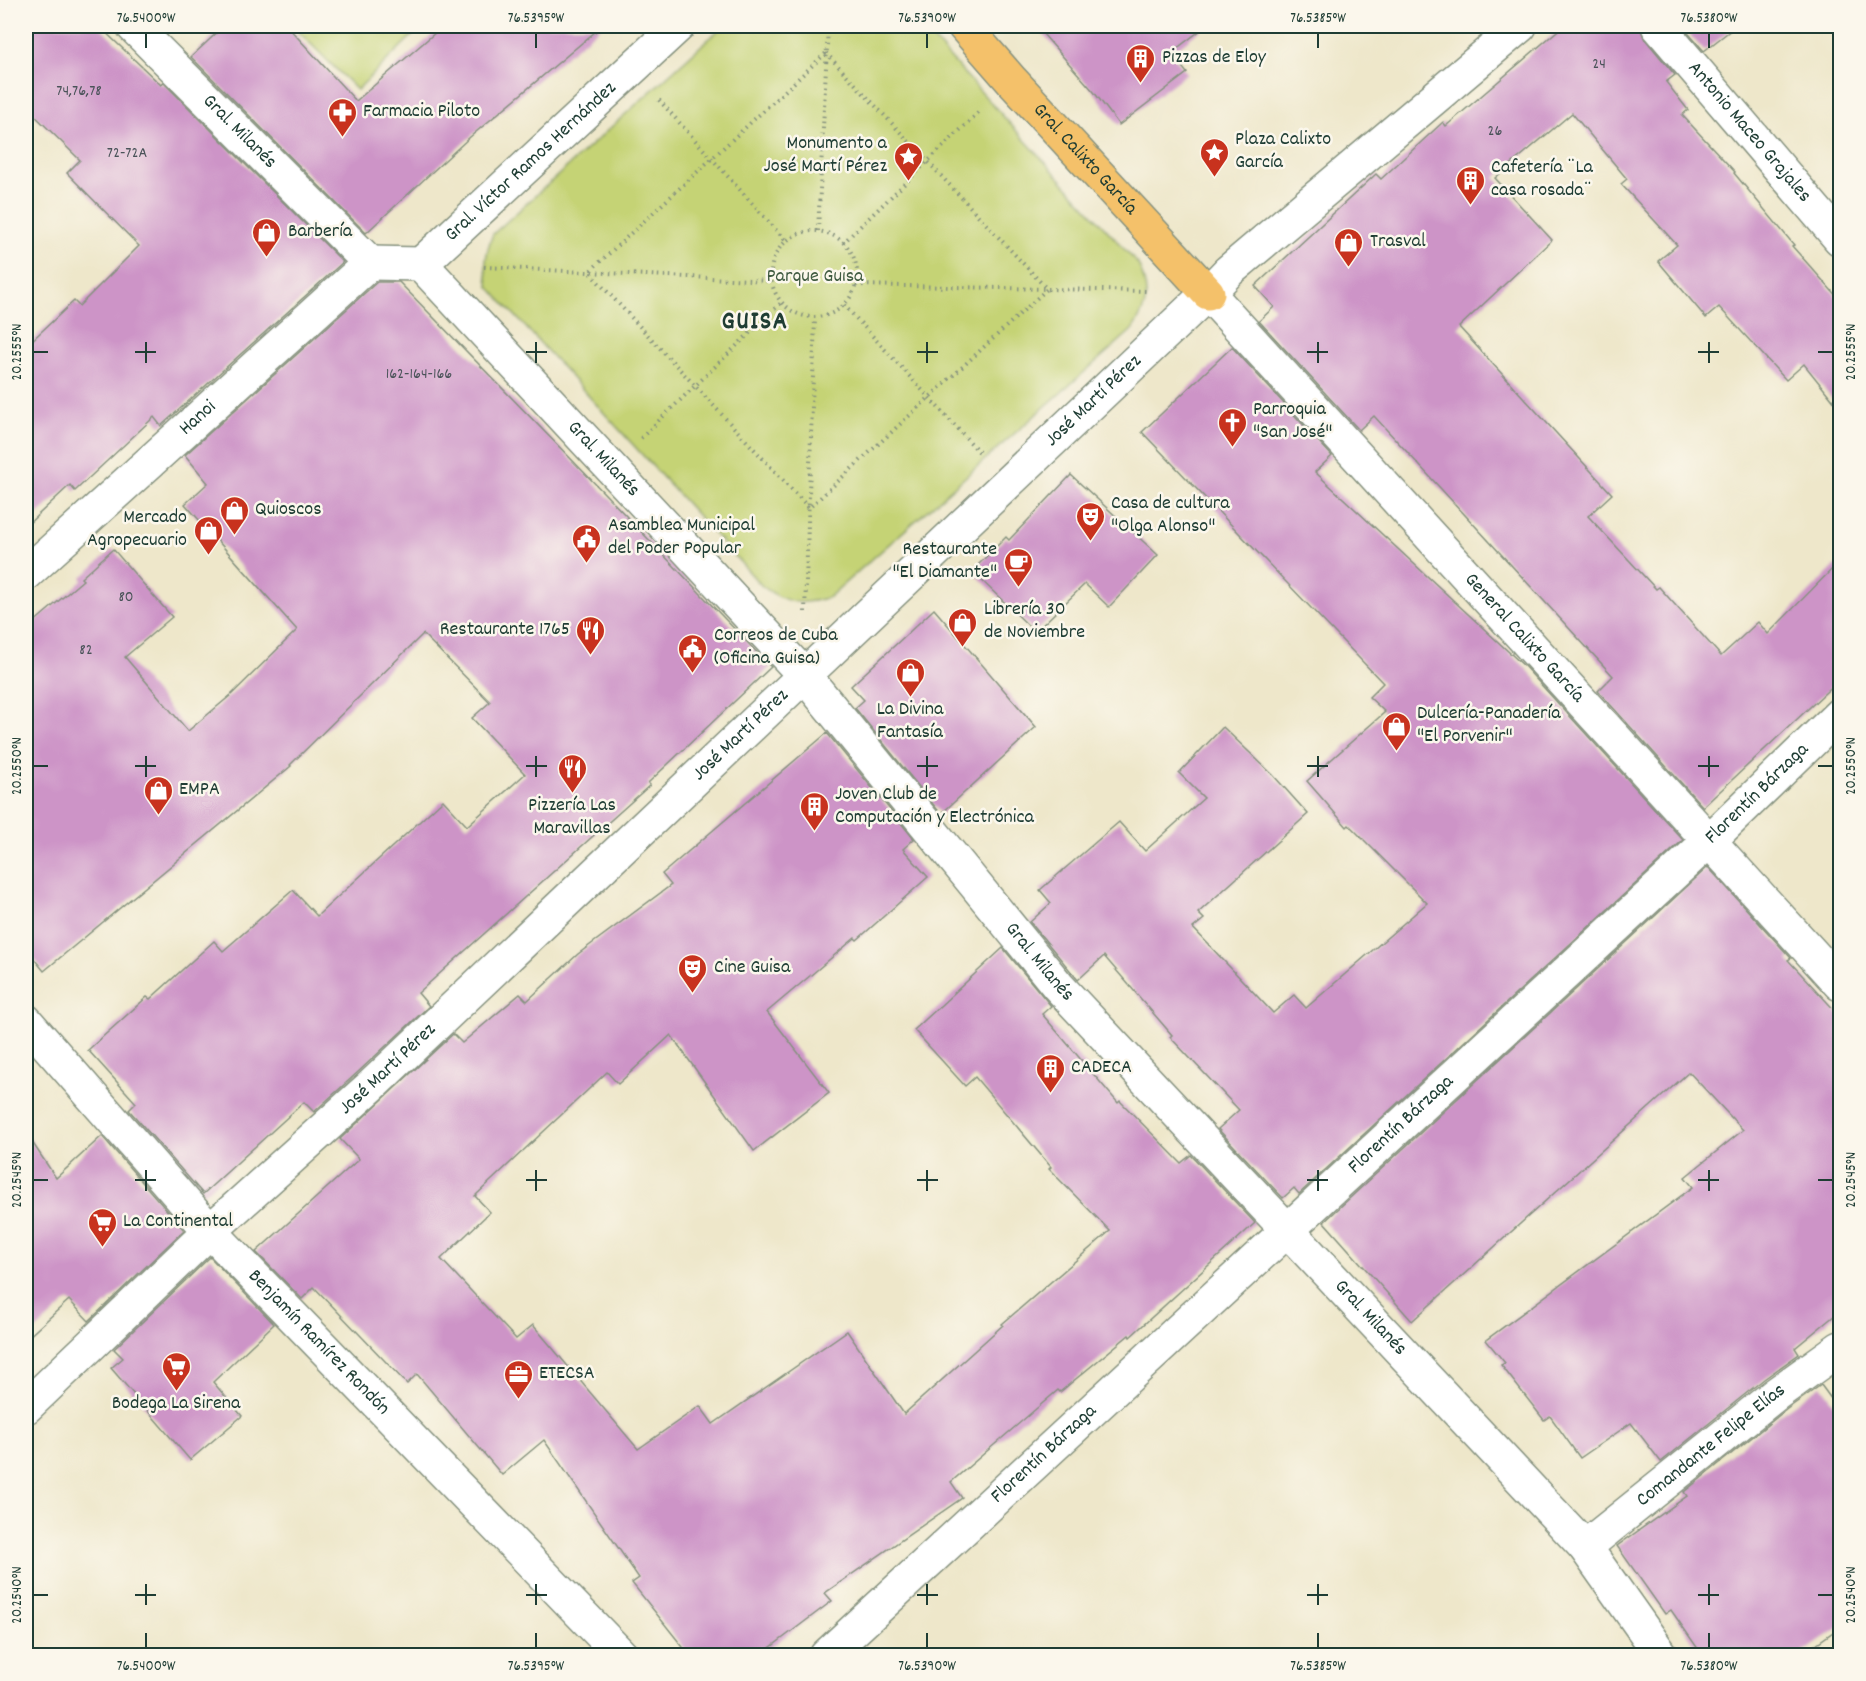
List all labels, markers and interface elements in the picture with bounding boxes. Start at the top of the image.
text: 76.5400°W [117,8,176,30]
text: 76.5395°W [508,8,565,30]
text: 76.5390°W [898,8,956,30]
text: 76.5385°W [1290,8,1346,30]
text: 76.5380°W [1681,8,1738,30]
building icon: Pizzas de Eloy [1125,42,1157,84]
place label: Pizzas de Eloy [1162,44,1267,72]
house number: 24 [1592,53,1606,76]
street label: Antonio Maceo Grajales [1681,56,1817,209]
street label: Gral. Víctor Ramos Hernández [439,75,623,249]
house number: 74,76,78 [56,80,102,103]
street label: Gral. Milanés [195,88,283,176]
pharmacy icon: Farmacia Piloto [326,96,358,138]
street label: Gral. Calixto García [1026,97,1144,222]
place label: Farmacia Piloto [363,98,480,126]
house number: 26 [1488,120,1503,143]
place label: Plaza Calixto García [1235,126,1331,177]
place label: Monumento a José Martí Pérez [764,130,888,181]
place icon: Plaza Calixto García [1198,136,1230,178]
place icon: Monumento a José Martí Pérez [892,140,924,182]
house number: 72-72A [107,142,147,165]
place label: Cafetería ¨La casa rosada¨ [1491,154,1594,205]
building icon: Cafetería ¨La casa rosada¨ [1454,164,1486,206]
shop icon: Barbería [251,216,283,258]
place label: Barbería [288,218,353,246]
shop icon: Trasval [1333,226,1365,268]
place label: Trasval [1370,228,1426,256]
park label: Parque Guisa [767,263,864,291]
district label: GUISA [722,304,788,341]
text: 20.2555°N [7,324,29,380]
text: 20.2555°N [1841,324,1863,380]
street label: José Martí Pérez [1039,348,1149,454]
house number: 162-164-166 [386,363,452,386]
street label: Hanoi [173,394,223,443]
place label: Parroquia "San José" [1253,396,1332,447]
church icon: Parroquia "San José" [1216,406,1248,448]
street label: Gral. Milanés [560,415,646,504]
place label: Casa de cultura "Olga Alonso" [1111,490,1230,541]
shop icon: Quioscos [218,494,250,536]
place label: Quioscos [255,496,322,524]
theatre icon: Casa de cultura "Olga Alonso" [1074,500,1106,542]
place label: Mercado Agropecuario [87,504,187,555]
place label: Asamblea Municipal del Poder Popular [608,512,755,563]
shop icon: Mercado Agropecuario [192,514,224,556]
public building icon: Asamblea Municipal del Poder Popular [571,522,603,564]
place label: Restaurante "El Diamante" [892,536,997,587]
cafe icon: Restaurante "El Diamante" [1002,546,1034,588]
street label: General Calixto García [1457,567,1591,710]
house number: 80 [118,586,134,609]
place label: Librería 30 de Noviembre [984,596,1085,647]
shop icon: Librería 30 de Noviembre [947,606,979,648]
restaurant icon: Restaurante 1765 [575,614,607,656]
place label: Restaurante 1765 [440,616,570,644]
place label: Correos de Cuba (Oficina Guisa) [714,622,838,673]
public building icon: Correos de Cuba (Oficina Guisa) [677,632,709,674]
house number: 82 [79,639,93,662]
shop icon: La Divina Fantasía [894,656,926,698]
street label: José Martí Pérez [687,683,796,788]
place label: La Divina Fantasía [877,696,944,747]
place label: Dulcería-Panadería "El Porvenir" [1417,700,1561,751]
shop icon: Dulcería-Panadería "El Porvenir" [1380,710,1412,752]
text: 20.2550°N [7,737,29,795]
street label: Florentín Bárzaga [1699,737,1816,851]
text: 20.2550°N [1841,737,1863,795]
restaurant icon: Pizzería Las Maravillas [556,752,588,794]
shop icon: EMPA [142,774,174,816]
place label: EMPA [179,776,220,804]
place label: Joven Club de Computación y Electrónica [835,781,1035,832]
building icon: Joven Club de Computación y Electrónica [798,790,830,832]
place label: Pizzería Las Maravillas [528,792,616,843]
street label: Gral. Milanés [998,917,1080,1008]
theatre icon: Cine Guisa [677,952,709,994]
place label: Cine Guisa [714,954,791,982]
street label: José Martí Pérez [333,1017,443,1122]
building icon: CADECA [1034,1052,1066,1094]
place label: CADECA [1071,1054,1132,1082]
street label: Florentín Bárzaga [1342,1068,1461,1181]
text: 20.2545°N [7,1152,29,1208]
text: 20.2545°N [1841,1152,1863,1208]
supermarket icon: La Continental [86,1206,118,1248]
place label: La Continental [123,1208,233,1236]
street label: Benjamín Ramírez Rondón [241,1263,396,1422]
street label: Gral. Milanés [1327,1274,1413,1362]
supermarket icon: Bodega La Sirena [160,1350,192,1392]
office icon: ETECSA [502,1358,534,1400]
place label: ETECSA [539,1360,595,1388]
street label: Comandante Felipe Elías [1631,1377,1792,1514]
place label: Bodega La Sirena [112,1390,241,1418]
street label: Florentín Bárzaga [985,1398,1104,1511]
text: 20.2540°N [7,1566,29,1624]
text: 20.2540°N [1841,1566,1863,1624]
text: 76.5400°W [117,1656,176,1678]
text: 76.5395°W [508,1656,565,1678]
text: 76.5390°W [898,1656,956,1678]
text: 76.5385°W [1290,1656,1346,1678]
text: 76.5380°W [1681,1656,1738,1678]

